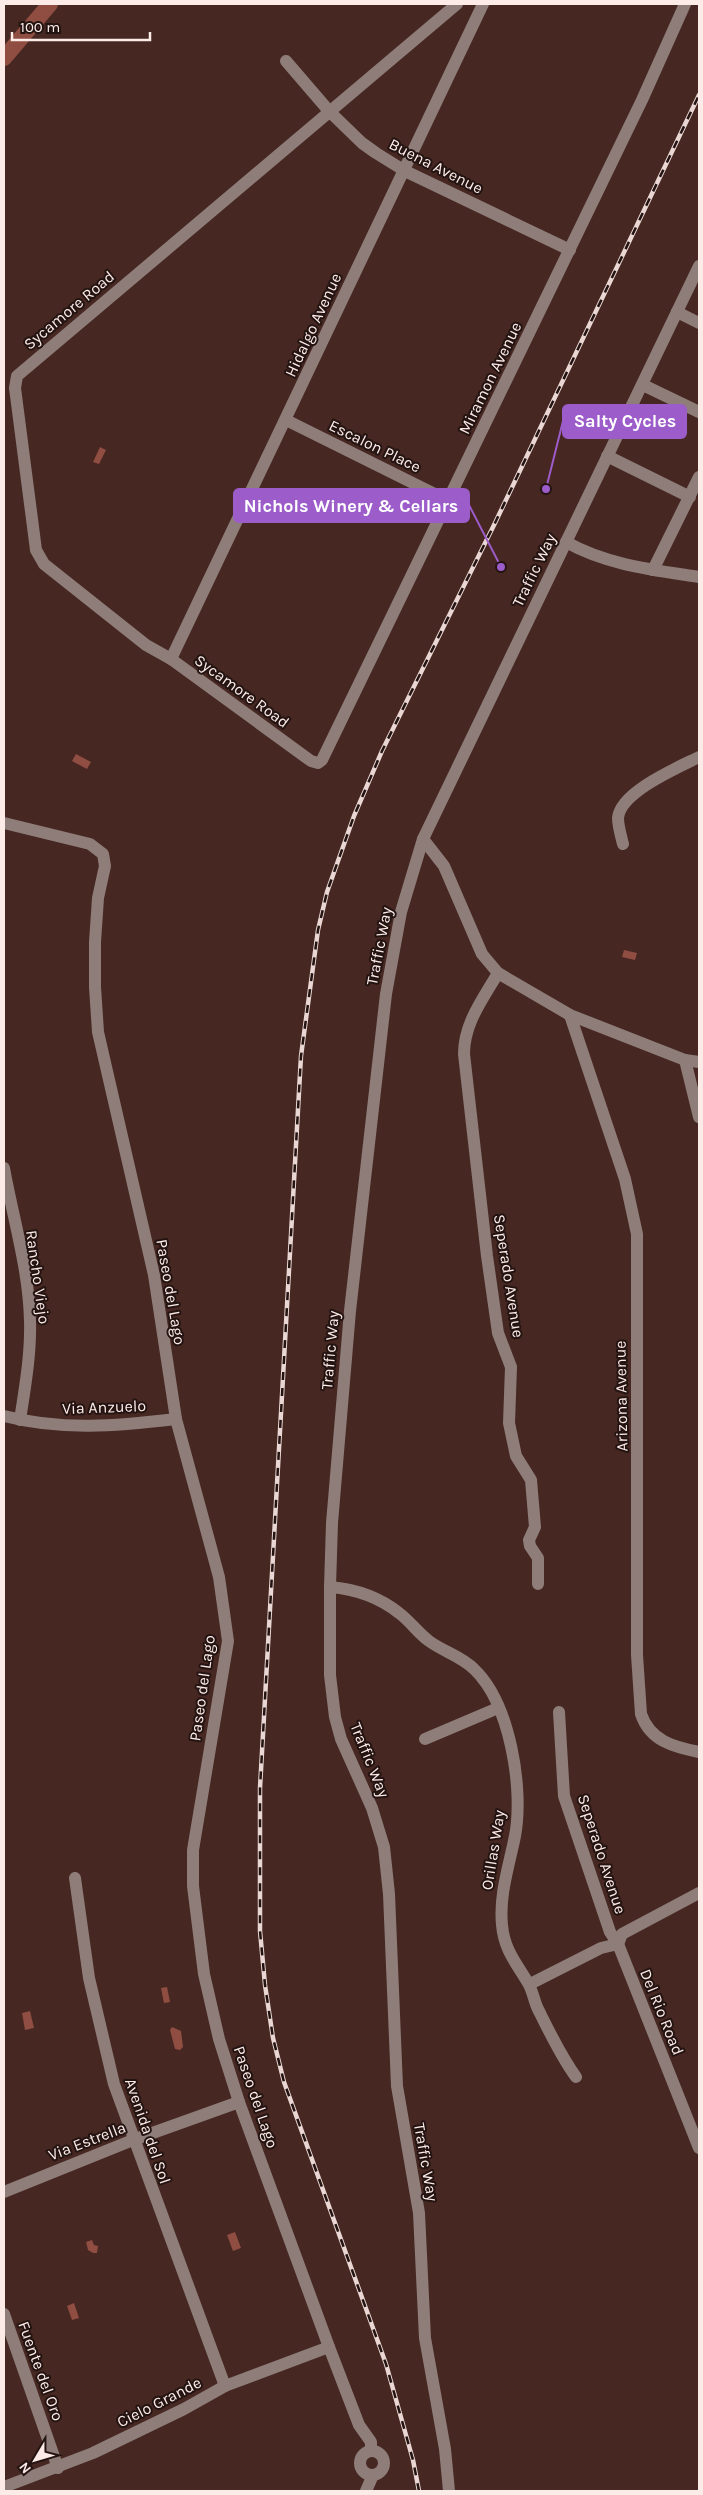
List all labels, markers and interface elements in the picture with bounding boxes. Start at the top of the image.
scale bar [12,10,150,42]
text: 100 m [20,18,60,36]
street label: Buena Avenue [386,134,486,198]
street label: Sycamore Road [20,267,118,353]
street label: Hidalgo Avenue [281,270,345,380]
street label: Miramon Avenue [455,319,525,437]
callout: Salty Cycles [563,405,686,438]
text: Salty Cycles [574,410,676,432]
street label: Escalon Place [326,416,424,476]
callout: Nichols Winery & Cellars [234,489,469,522]
text: Nichols Winery & Cellars [244,495,458,517]
street label: Traffic Way [508,530,560,610]
street label: Sycamore Road [191,650,293,732]
street label: Traffic Way [362,905,396,987]
street label: Seperado Avenue [490,1213,528,1339]
street label: Rancho Viejo [22,1229,54,1325]
street label: Paseo del Lago [152,1238,190,1346]
street label: Traffic Way [317,1309,343,1390]
street label: Arizona Avenue [611,1340,631,1452]
street label: Via Anzuelo [62,1396,146,1418]
street label: Paseo del Lago [185,1634,219,1742]
street label: Traffic Way [346,1720,394,1801]
street label: Seperado Avenue [574,1792,630,1916]
street label: Orillas Way [477,1808,509,1891]
street label: Del Rio Road [636,1966,688,2058]
street label: Paseo del Lago [230,2043,282,2151]
street label: Avenida del Sol [121,2076,175,2186]
street label: Via Estrella [46,2118,128,2164]
street label: Traffic Way [410,2121,442,2203]
street label: Fuente del Oro [14,2319,68,2423]
street label: Cielo Grande [114,2373,204,2431]
north arrow [10,2435,60,2485]
text: N [15,2459,35,2477]

